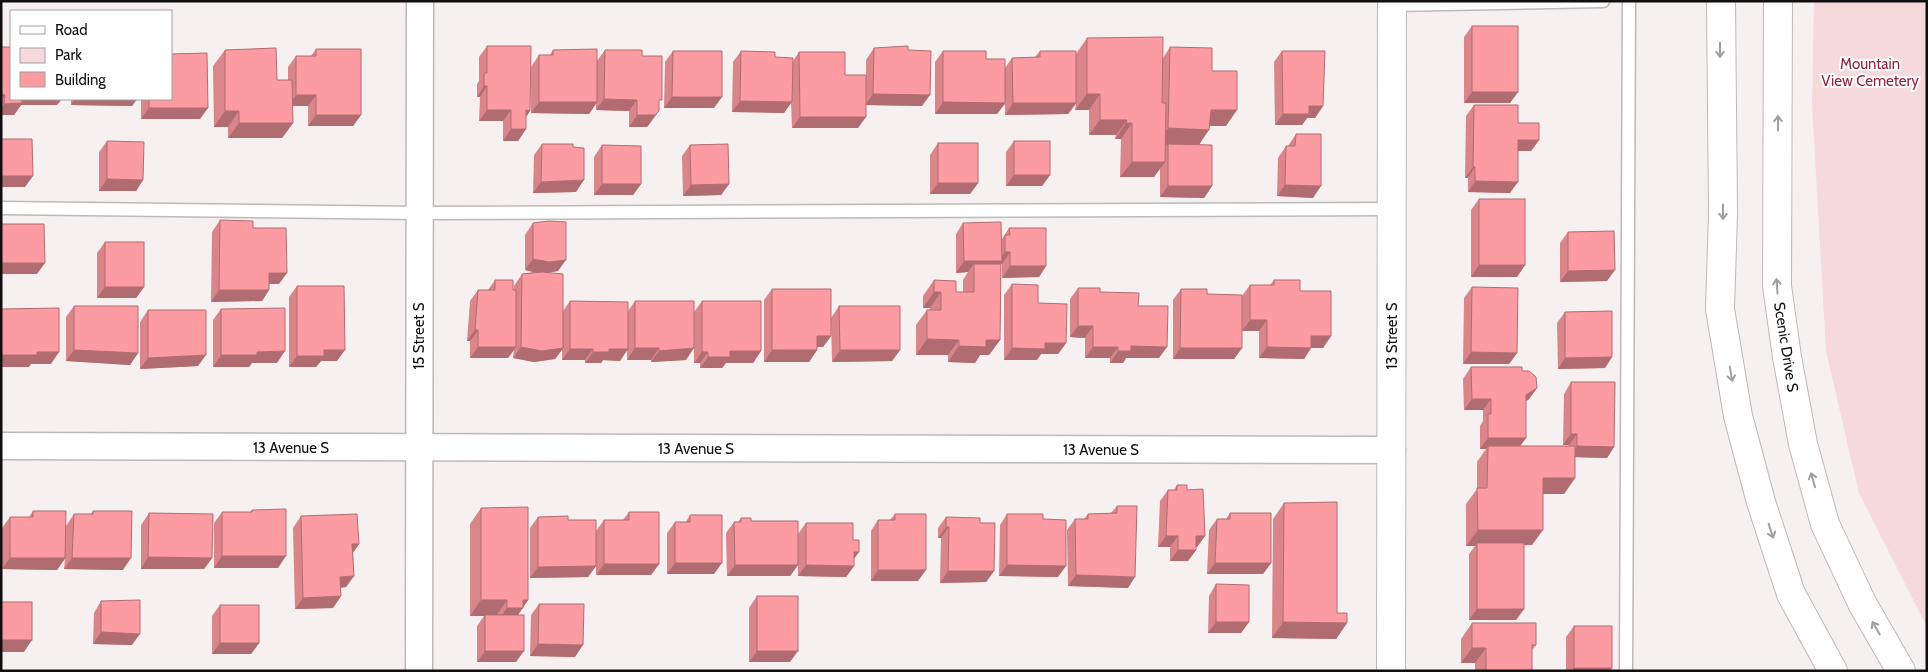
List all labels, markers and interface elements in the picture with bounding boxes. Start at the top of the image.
legend [10,10,172,100]
text: Road [55,21,88,39]
one-way arrow [1715,42,1725,58]
text: Park [55,46,82,64]
park label: Mountain View Cemetery [1821,55,1919,90]
text: Building [55,71,106,89]
one-way arrow [1773,115,1783,132]
one-way arrow [1718,204,1728,220]
one-way arrow [1773,278,1782,294]
street label: Scenic Drive S [1770,301,1802,393]
street label: 15 Street S [410,302,428,370]
street label: 13 Street S [1383,302,1401,370]
one-way arrow [1727,366,1737,382]
street label: 13 Avenue S [253,439,329,457]
street label: 13 Avenue S [658,440,734,458]
street label: 13 Avenue S [1063,441,1139,459]
one-way arrow [1807,472,1817,488]
one-way arrow [1766,523,1776,539]
one-way arrow [1871,622,1881,636]

